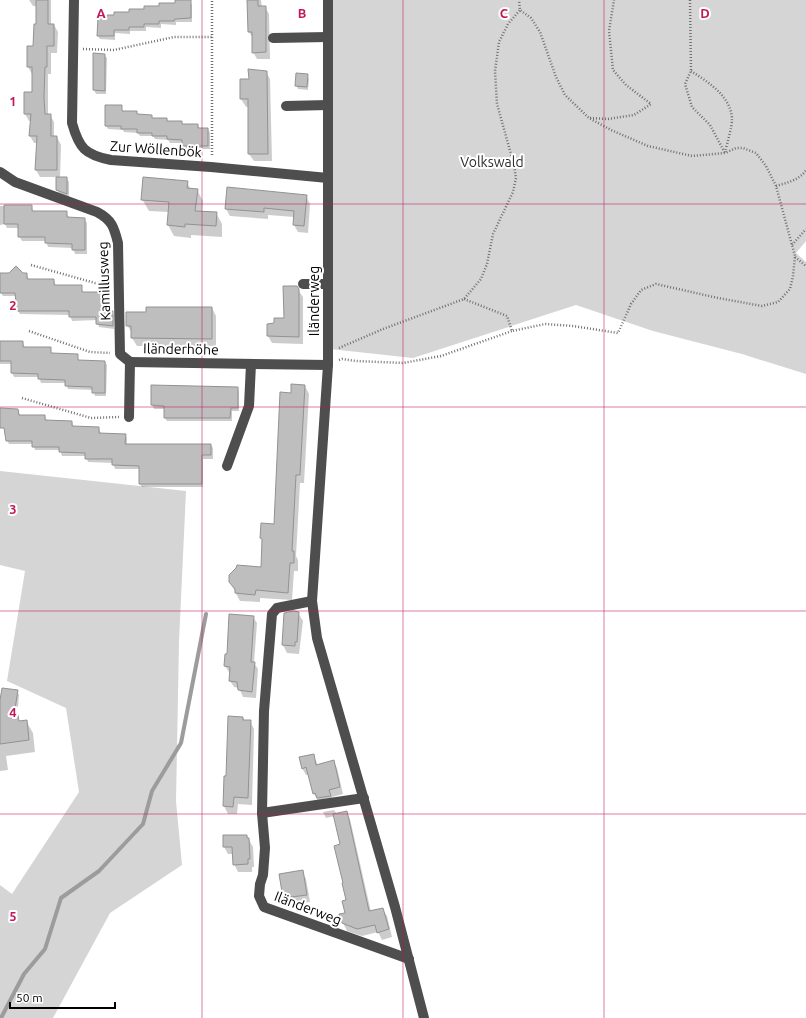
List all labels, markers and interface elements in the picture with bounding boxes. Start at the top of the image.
text: A [96,6,106,20]
text: B [298,6,307,20]
text: C [500,6,509,20]
text: D [700,6,710,20]
text: 1 [9,94,17,108]
street label: Zur Wöllenbök [110,138,202,160]
park label: Volkswald [460,154,524,170]
street label: Kamillusweg [95,241,113,321]
street label: Iländerweg [306,266,322,336]
text: 2 [9,298,17,312]
street label: Iländerhöhe [143,340,219,358]
text: 3 [9,502,17,516]
text: 4 [9,705,17,719]
street label: Iländerweg [272,888,344,928]
text: 5 [9,909,17,923]
scale bar [10,984,115,1010]
text: 50 m [16,991,43,1004]

